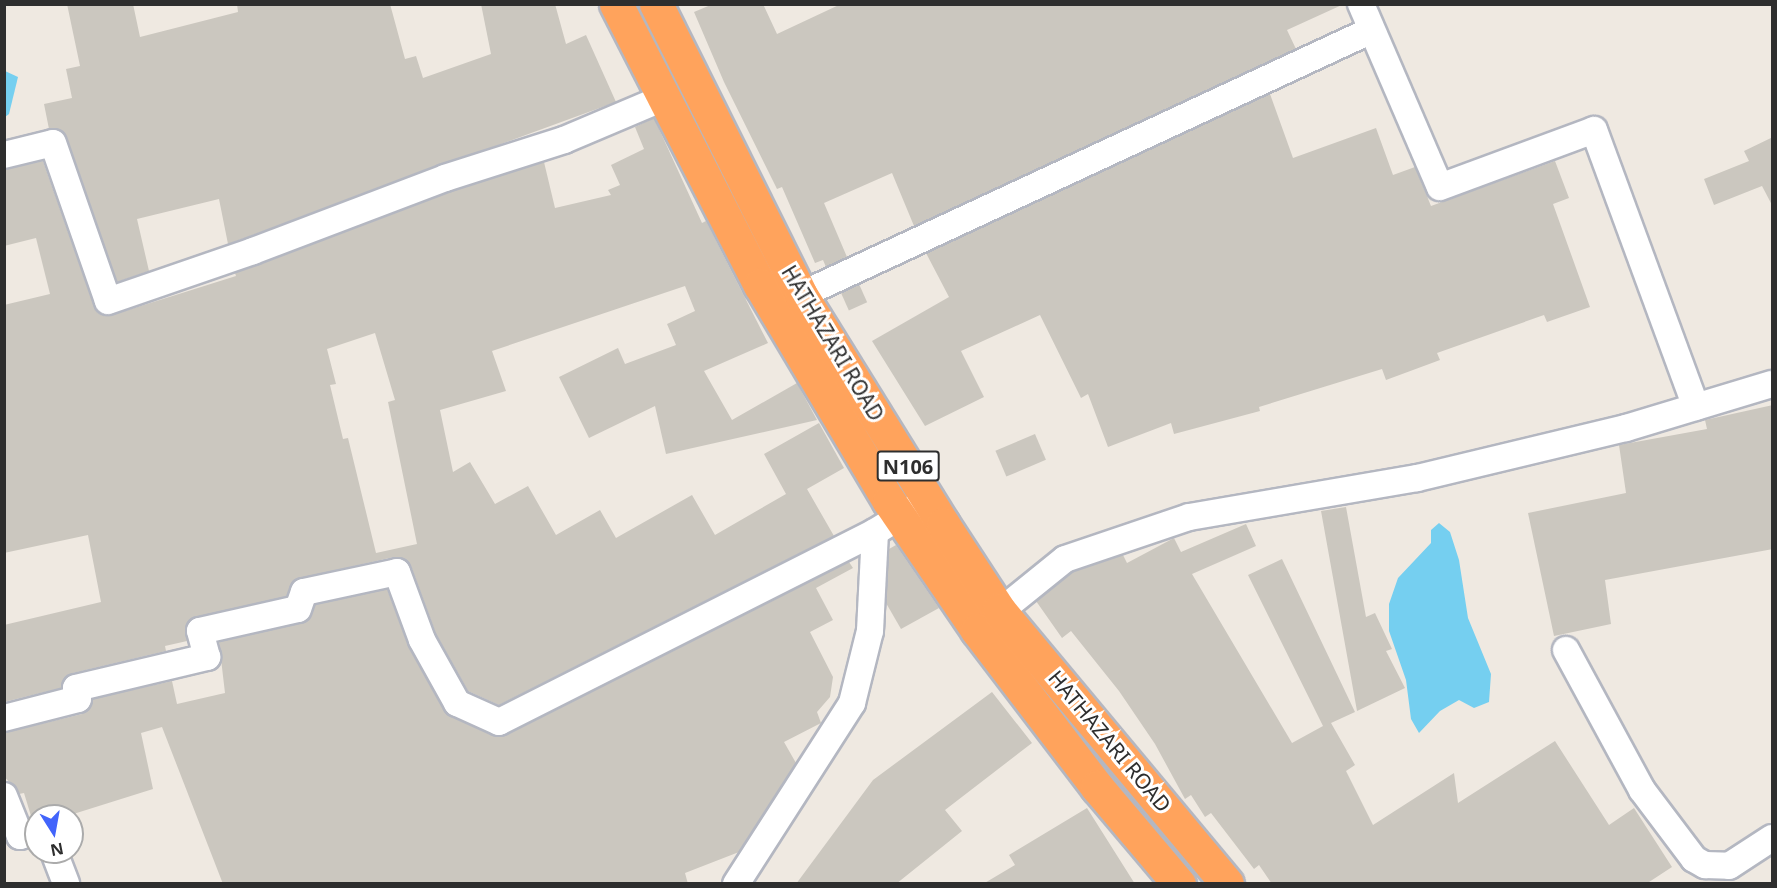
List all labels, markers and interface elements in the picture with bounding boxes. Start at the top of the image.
street label: HATHAZARI ROAD [777,261,889,425]
road number: N106 [876,449,940,483]
street label: HATHAZARI ROAD [1043,665,1177,817]
north arrow [24,804,84,864]
text: N [49,838,66,862]

